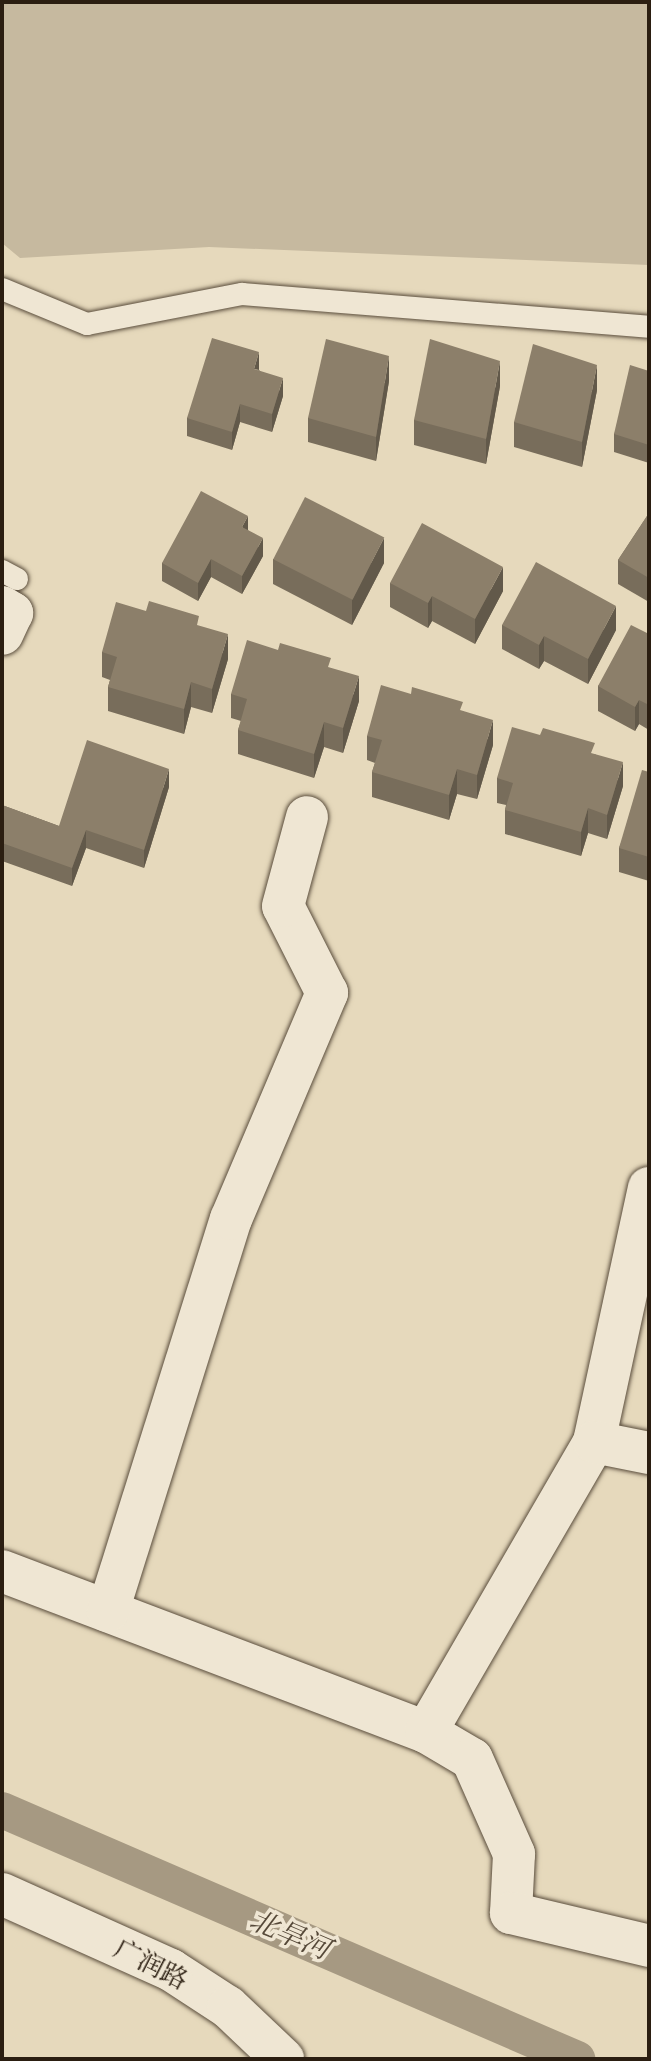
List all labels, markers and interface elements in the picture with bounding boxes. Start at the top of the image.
water label: 北旱河 [245,1902,335,1966]
street label: 广润路 [109,1932,193,1996]

